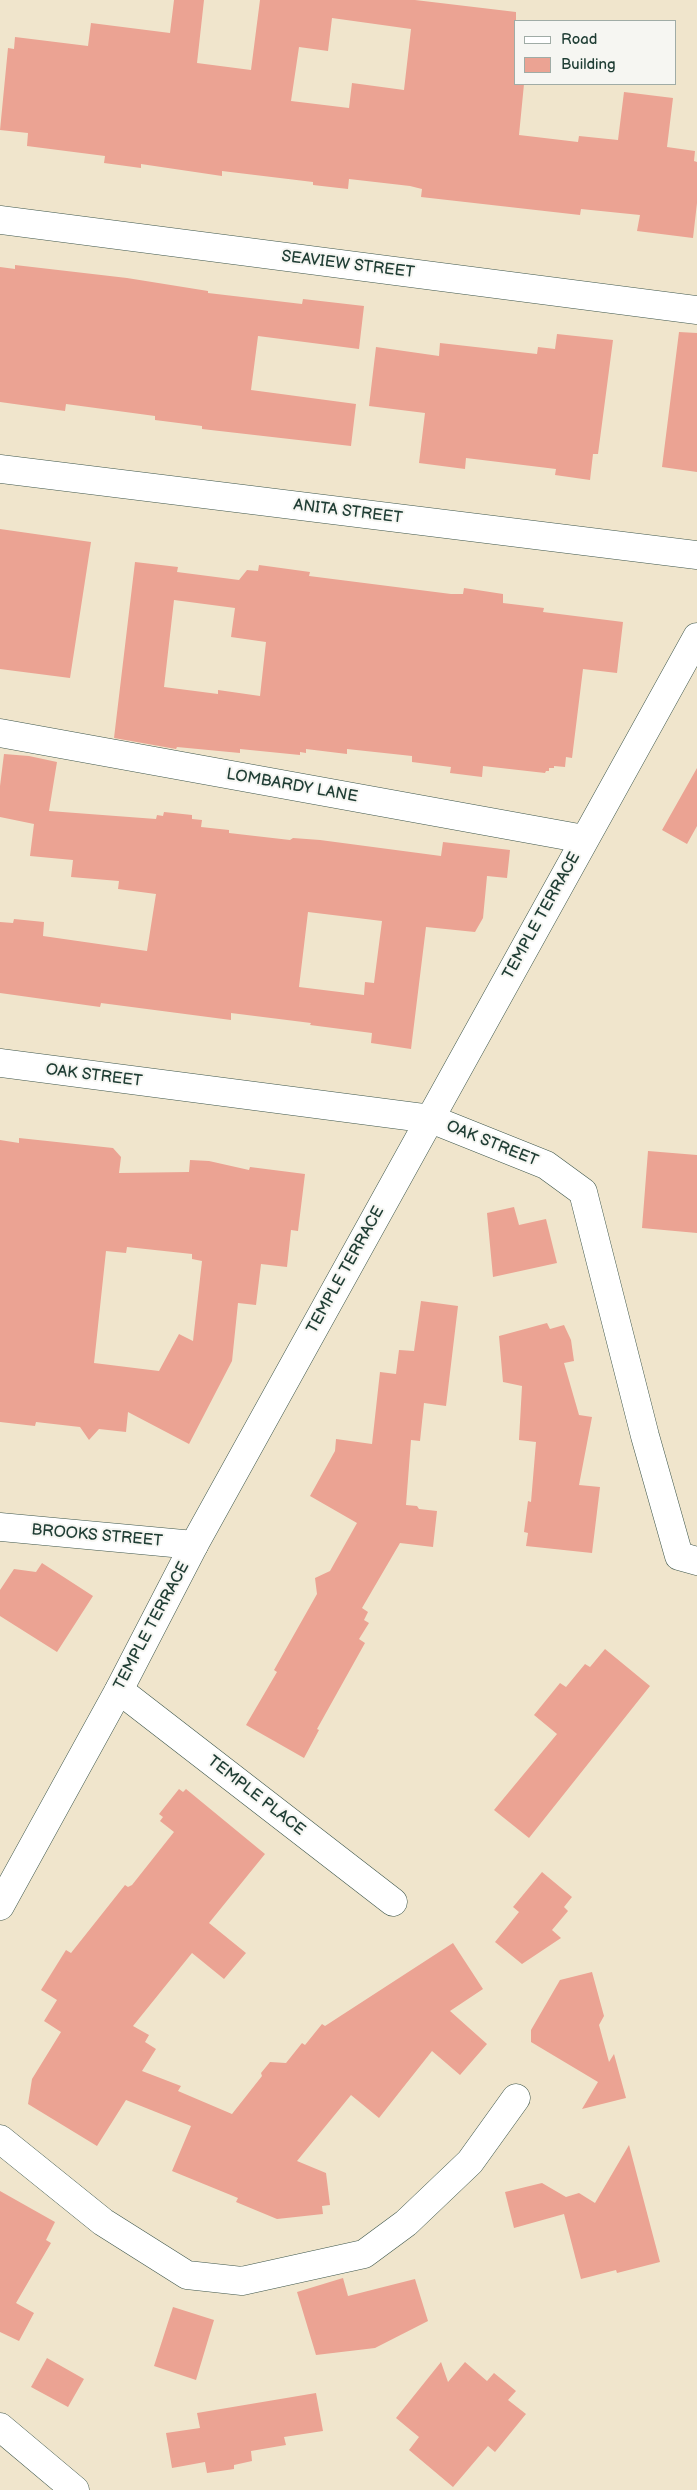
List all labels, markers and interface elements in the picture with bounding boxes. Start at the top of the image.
legend [514,20,677,85]
text: Road [561,30,597,49]
text: Building [561,55,616,74]
street label: SEAVIEW STREET [280,247,416,283]
street label: ANITA STREET [292,496,404,528]
street label: LOMBARDY LANE [225,765,359,807]
street label: TEMPLE TERRACE [499,849,585,983]
street label: OAK STREET [45,1061,143,1091]
street label: OAK STREET [443,1117,541,1171]
street label: TEMPLE TERRACE [303,1203,389,1337]
street label: BROOKS STREET [30,1521,164,1551]
street label: TEMPLE TERRACE [110,1559,194,1693]
street label: TEMPLE PLACE [203,1752,309,1840]

